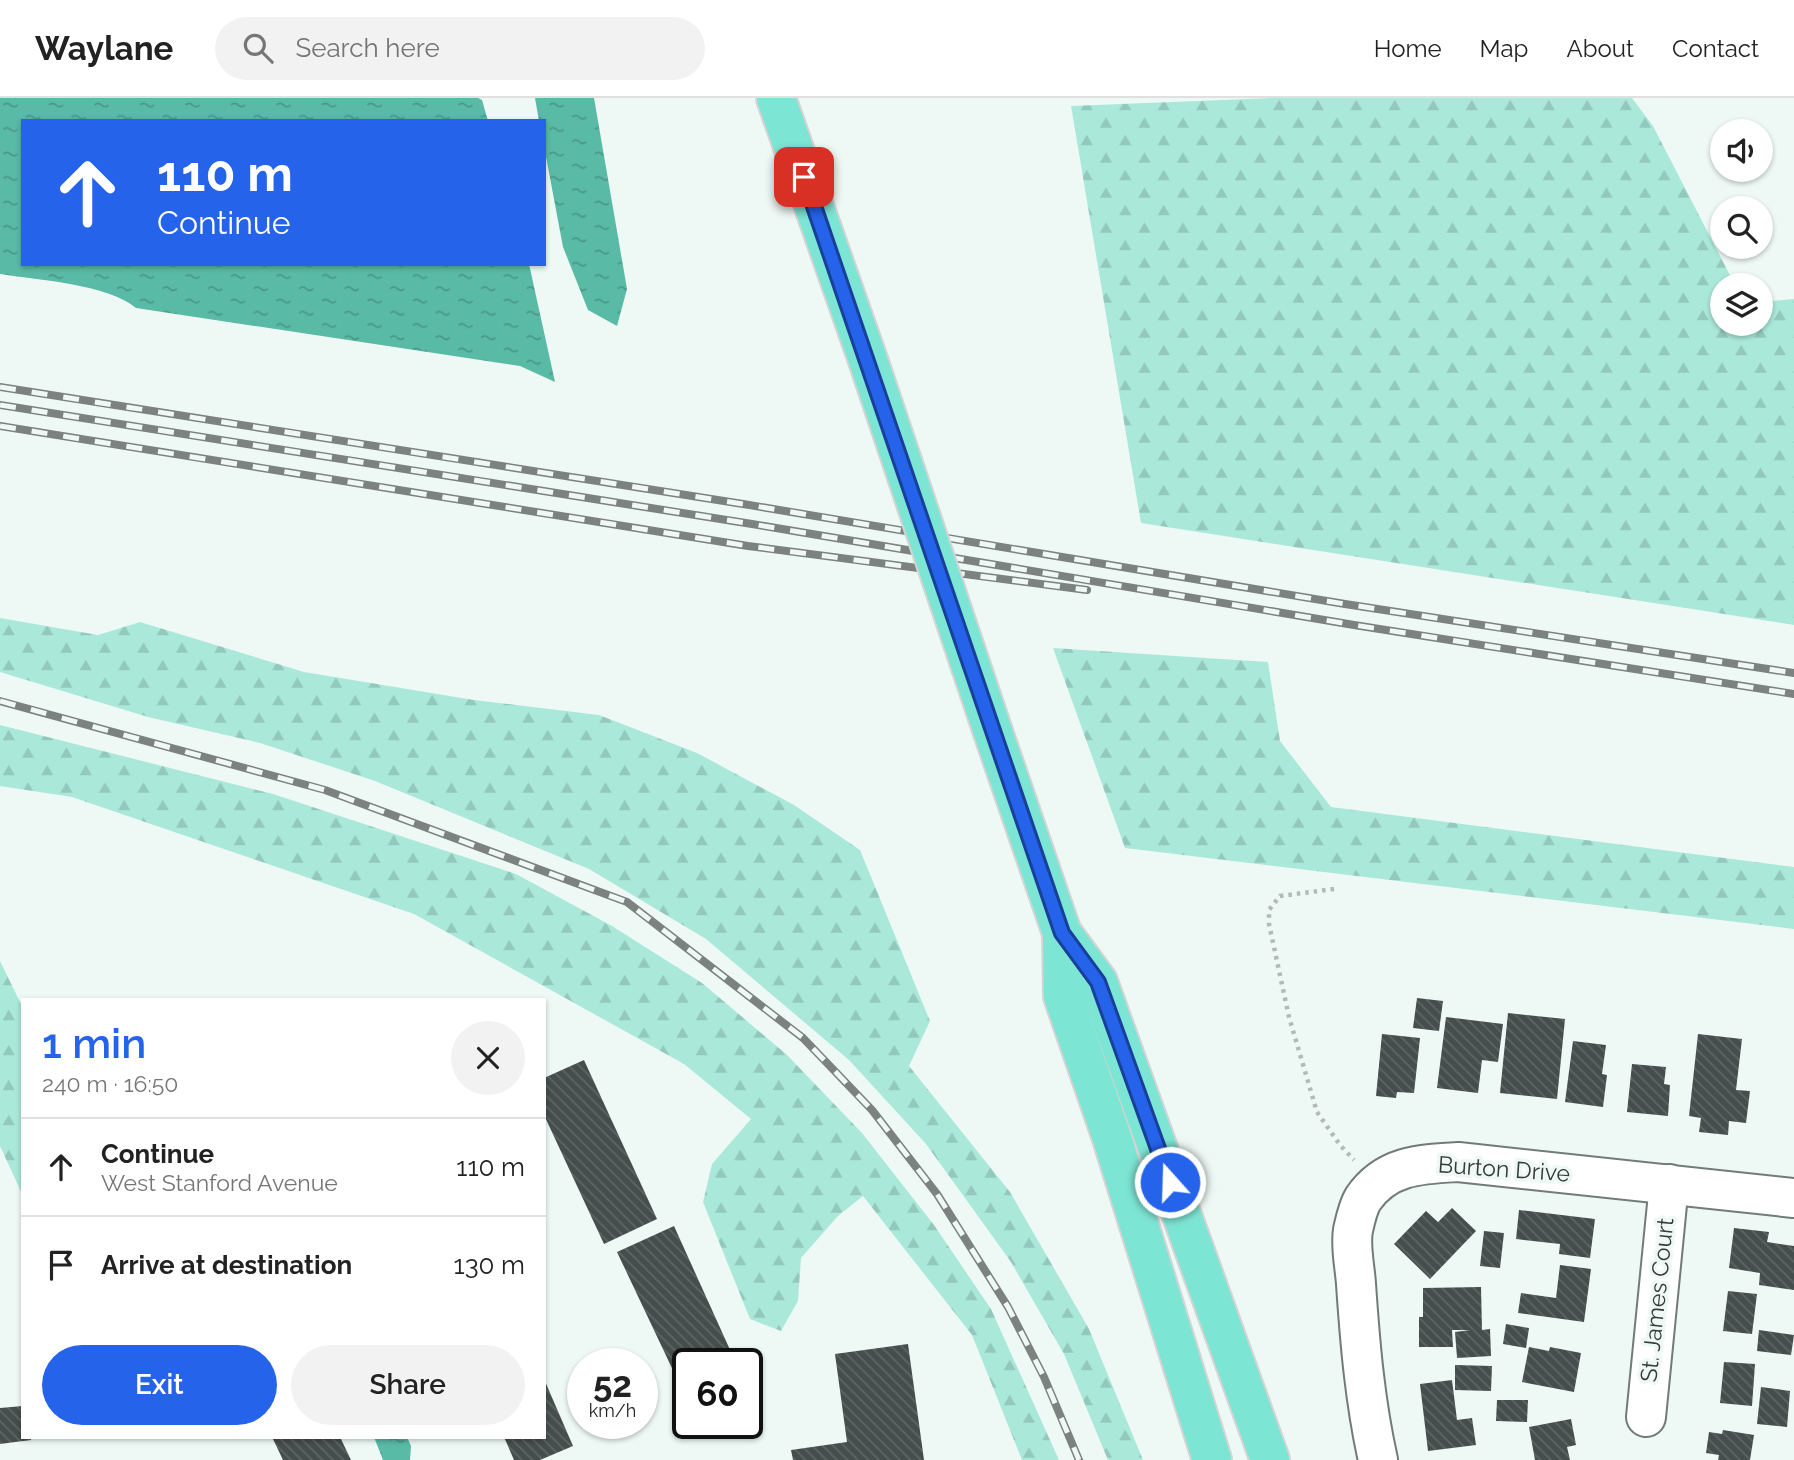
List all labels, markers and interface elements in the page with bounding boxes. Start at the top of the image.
search box [215,17,705,80]
text: Waylane [35,29,173,68]
icon: search [239,29,277,67]
text: Search here [295,33,440,63]
text: Home [1374,34,1442,63]
text: Map [1480,34,1528,63]
text: About [1566,34,1634,63]
text: Contact [1672,34,1759,63]
map controls [1710,119,1773,336]
button: sound [1710,119,1773,182]
text: 110 m [157,145,293,202]
icon: ahead [42,147,133,238]
pin [774,147,834,207]
icon: arrive [785,158,823,196]
button: search [1710,196,1773,259]
text: Continue [157,204,291,241]
button: layers [1710,273,1773,336]
text: 1 min [42,1019,146,1068]
button: close [451,1021,525,1095]
text: 240 m · 16:50 [42,1070,178,1097]
text: Continue [101,1139,214,1169]
position arrow [1133,1145,1207,1219]
icon: ahead [42,1148,80,1186]
street label: Burton Drive [1437,1150,1571,1187]
text: 110 m [456,1152,525,1182]
text: West Stanford Avenue [101,1169,338,1196]
street label: St. James Court [1634,1216,1679,1383]
icon: arrive [42,1246,80,1284]
text: Arrive at destination [101,1250,352,1280]
text: 130 m [454,1250,525,1280]
button: Exit [42,1345,277,1425]
button: Share [291,1345,525,1425]
speed limit sign: 60 [672,1348,763,1439]
text: 52 [593,1364,632,1405]
text: km/h [589,1400,636,1421]

